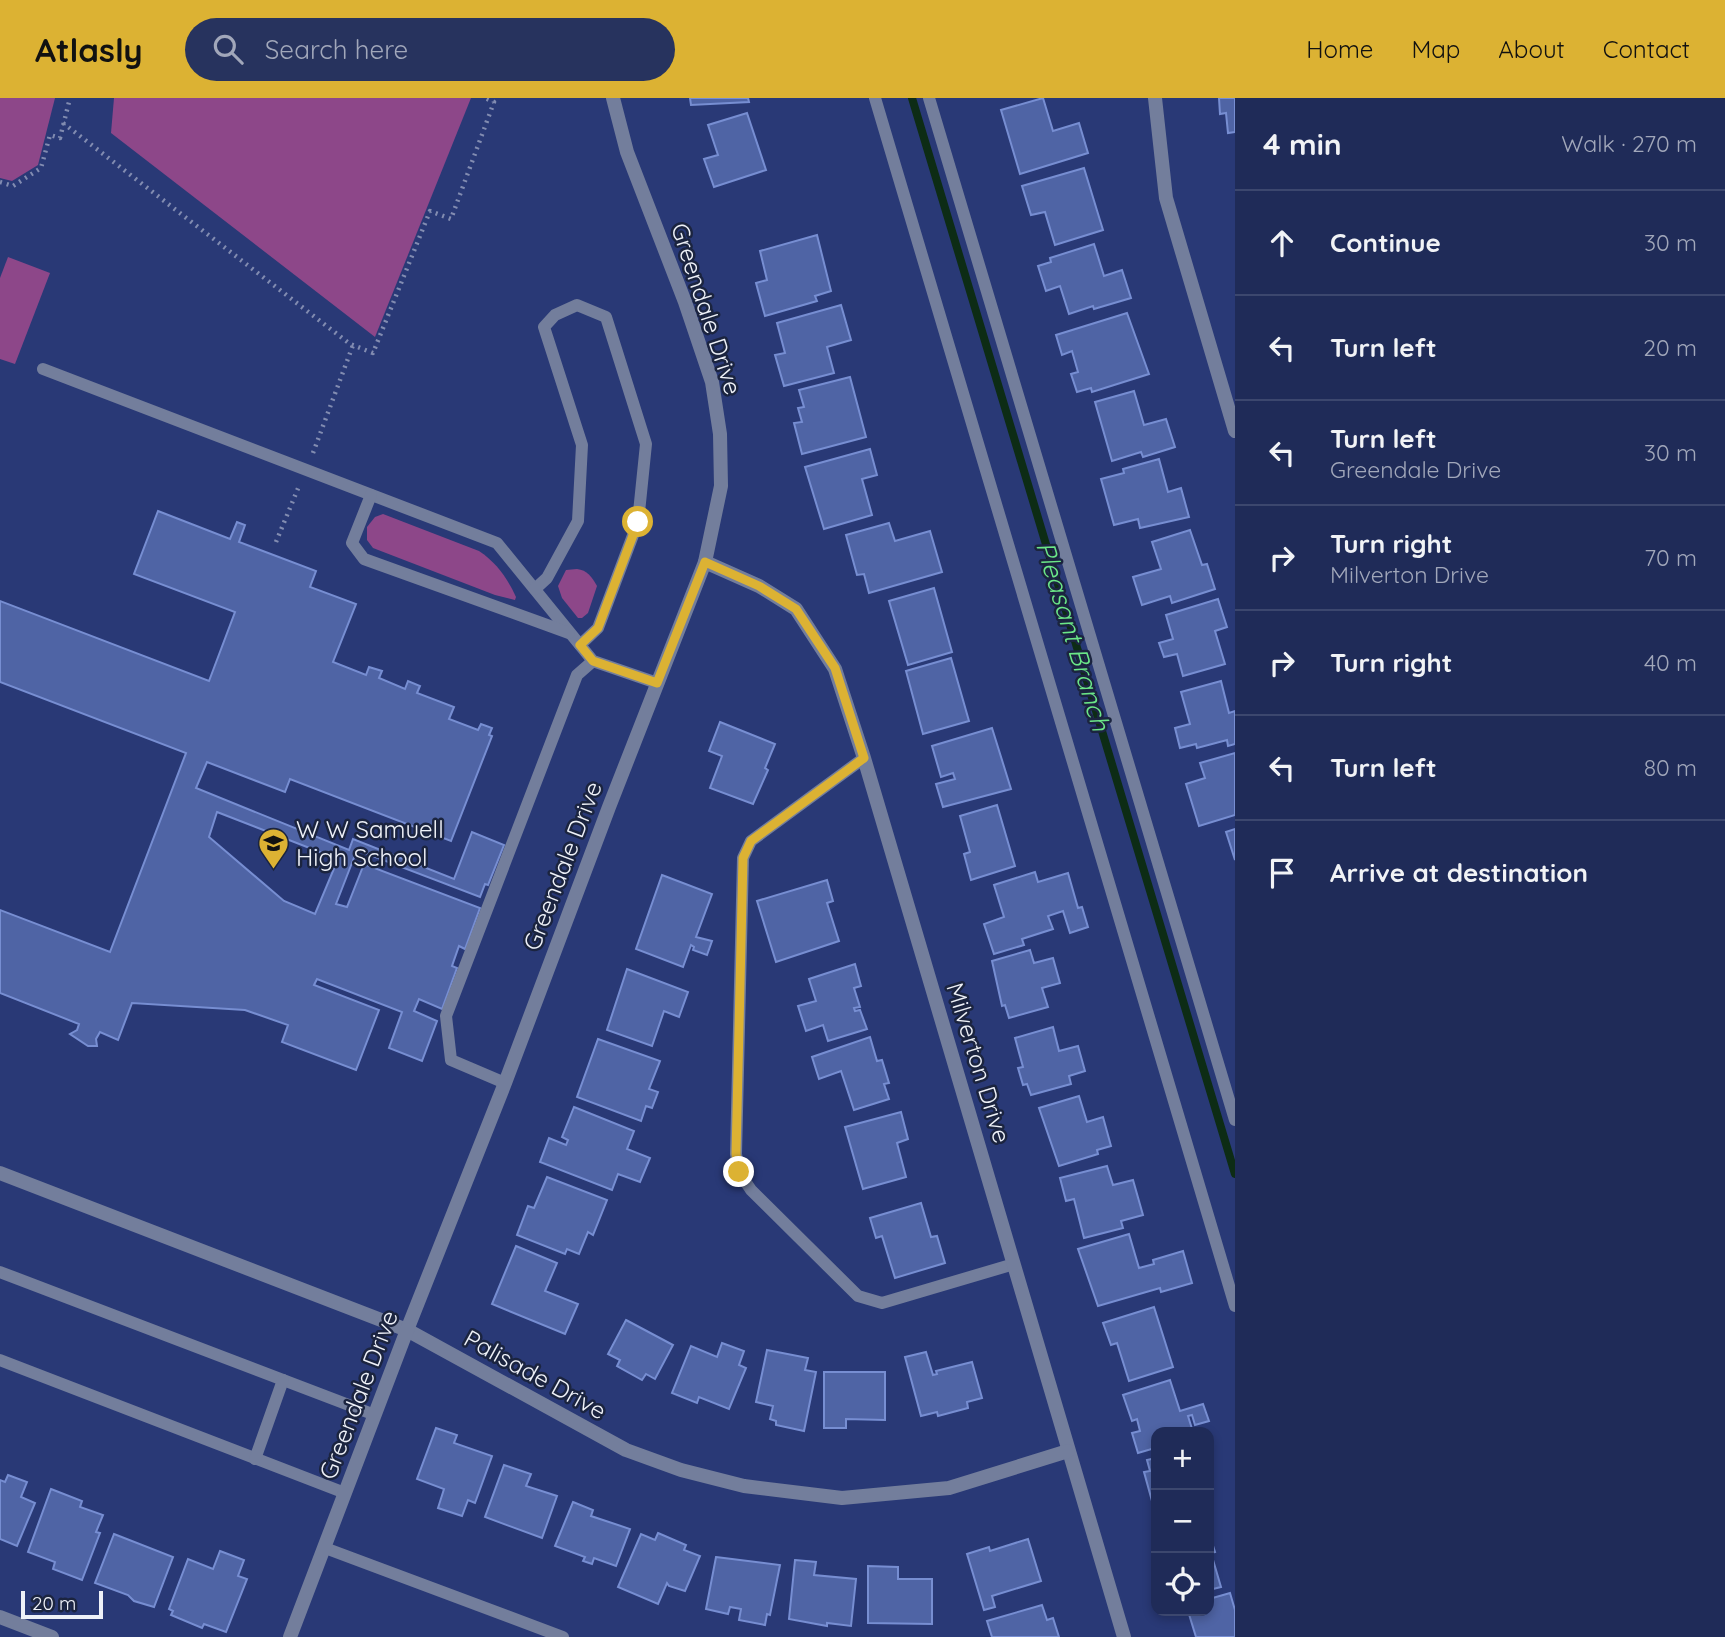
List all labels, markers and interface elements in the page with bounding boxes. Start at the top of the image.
search box [185,18,675,81]
text: Atlasly [35,29,143,70]
icon: search [209,30,247,68]
text: Search here [265,33,408,66]
text: Home [1306,34,1373,64]
text: Map [1411,34,1460,64]
text: About [1498,34,1565,64]
text: Contact [1603,34,1690,64]
text: 4 min [1263,125,1342,163]
text: Walk · 270 m [1561,129,1697,158]
street label: Greendale Drive [665,219,749,398]
icon: ahead [1263,224,1301,262]
text: Continue [1330,226,1441,259]
text: 30 m [1644,228,1697,257]
icon: left [1263,329,1301,367]
text: Turn left [1330,331,1437,364]
text: 20 m [1643,333,1697,362]
text: Turn left [1330,422,1437,455]
icon: left [1263,434,1301,472]
text: 30 m [1644,438,1697,467]
text: Greendale Drive [1330,455,1501,484]
route start [622,506,653,537]
text: Turn right [1330,527,1452,560]
water label: Pleasant Branch [1029,537,1118,736]
icon: right [1263,539,1301,577]
text: 70 m [1644,543,1697,572]
text: Milverton Drive [1330,560,1489,589]
icon: right [1263,644,1301,682]
text: Turn right [1330,646,1452,679]
text: 40 m [1644,648,1697,677]
icon: left [1263,749,1301,787]
text: Turn left [1330,751,1437,784]
text: 80 m [1644,753,1697,782]
street label: Greendale Drive [516,777,608,954]
place label: W W Samuell High School [296,814,444,872]
school or university icon: W W Samuell High School [256,827,290,871]
icon: arrive [1263,854,1301,892]
text: Arrive at destination [1330,856,1588,889]
street label: Milverton Drive [940,979,1018,1146]
route end [723,1156,754,1187]
street label: Greendale Drive [312,1306,404,1483]
street label: Palisade Drive [459,1323,612,1425]
map controls [1151,1427,1214,1616]
button: + [1151,1427,1214,1490]
button: − [1151,1490,1214,1553]
button: locate [1151,1553,1214,1616]
scale bar [21,1588,103,1620]
text: 20 m [32,1591,76,1615]

